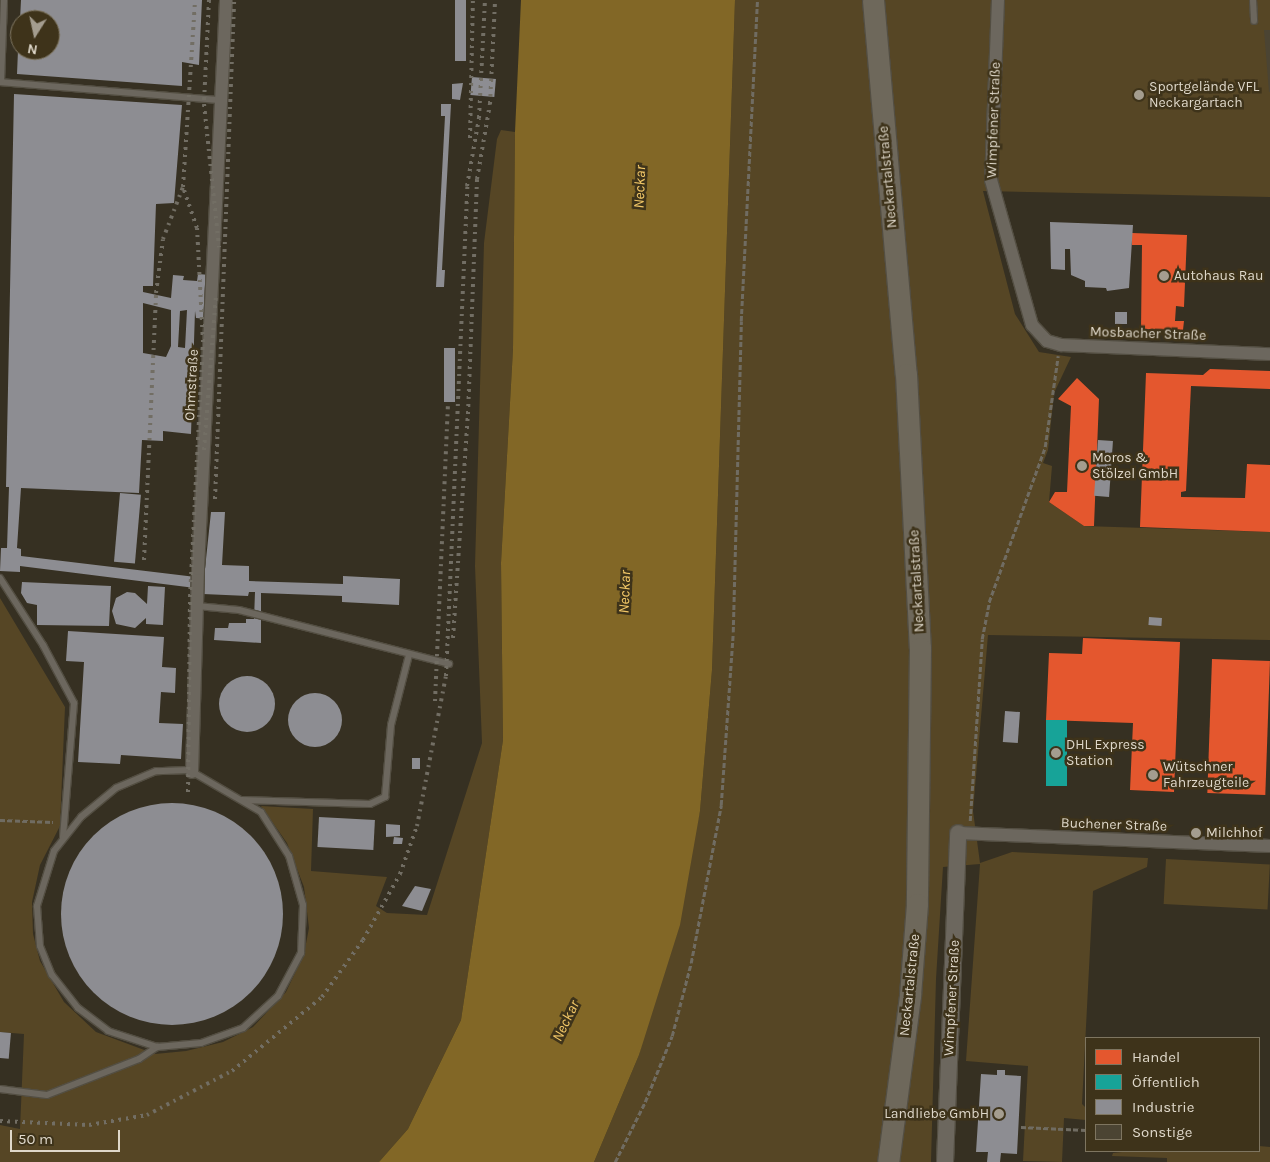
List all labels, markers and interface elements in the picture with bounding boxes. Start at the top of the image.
north arrow [10,10,60,60]
text: N [26,40,39,59]
street label: Wimpfener Straße [984,62,1004,178]
place label: Sportgelände VFL Neckargartach [1149,79,1259,111]
marker: Sportgelände VFL Neckargartach [1133,89,1145,101]
street label: Neckartalstraße [875,125,901,229]
water label: Neckar [630,165,650,209]
place label: Autohaus Rau [1174,268,1264,284]
marker: Autohaus Rau [1158,270,1170,282]
street label: Mosbacher Straße [1090,324,1206,344]
street label: Ohmstraße [182,349,202,421]
place label: Moros & Stölzel GmbH [1092,450,1178,482]
marker: Moros & Stölzel GmbH [1076,460,1088,472]
street label: Neckartalstraße [906,529,928,633]
water label: Neckar [615,570,635,614]
place label: DHL Express Station [1066,737,1145,770]
marker: DHL Express Station [1050,747,1062,759]
place label: Wütschner Fahrzeugteile [1163,759,1249,792]
marker: Wütschner Fahrzeugteile [1147,769,1159,781]
street label: Buchener Straße [1061,815,1167,835]
place label: Milchhof [1206,825,1263,841]
marker: Milchhof [1190,827,1202,839]
street label: Neckartalstraße [896,933,924,1037]
street label: Wimpfener Straße [941,940,963,1056]
water label: Neckar [548,998,584,1044]
legend [1085,1037,1260,1152]
text: Handel [1132,1048,1180,1066]
text: Öffentlich [1132,1073,1200,1091]
text: Industrie [1132,1098,1194,1116]
place label: Landliebe GmbH [884,1106,989,1122]
marker: Landliebe GmbH [993,1108,1005,1120]
scale bar [12,1120,122,1152]
text: Sonstige [1132,1123,1192,1141]
text: 50 m [18,1130,53,1148]

